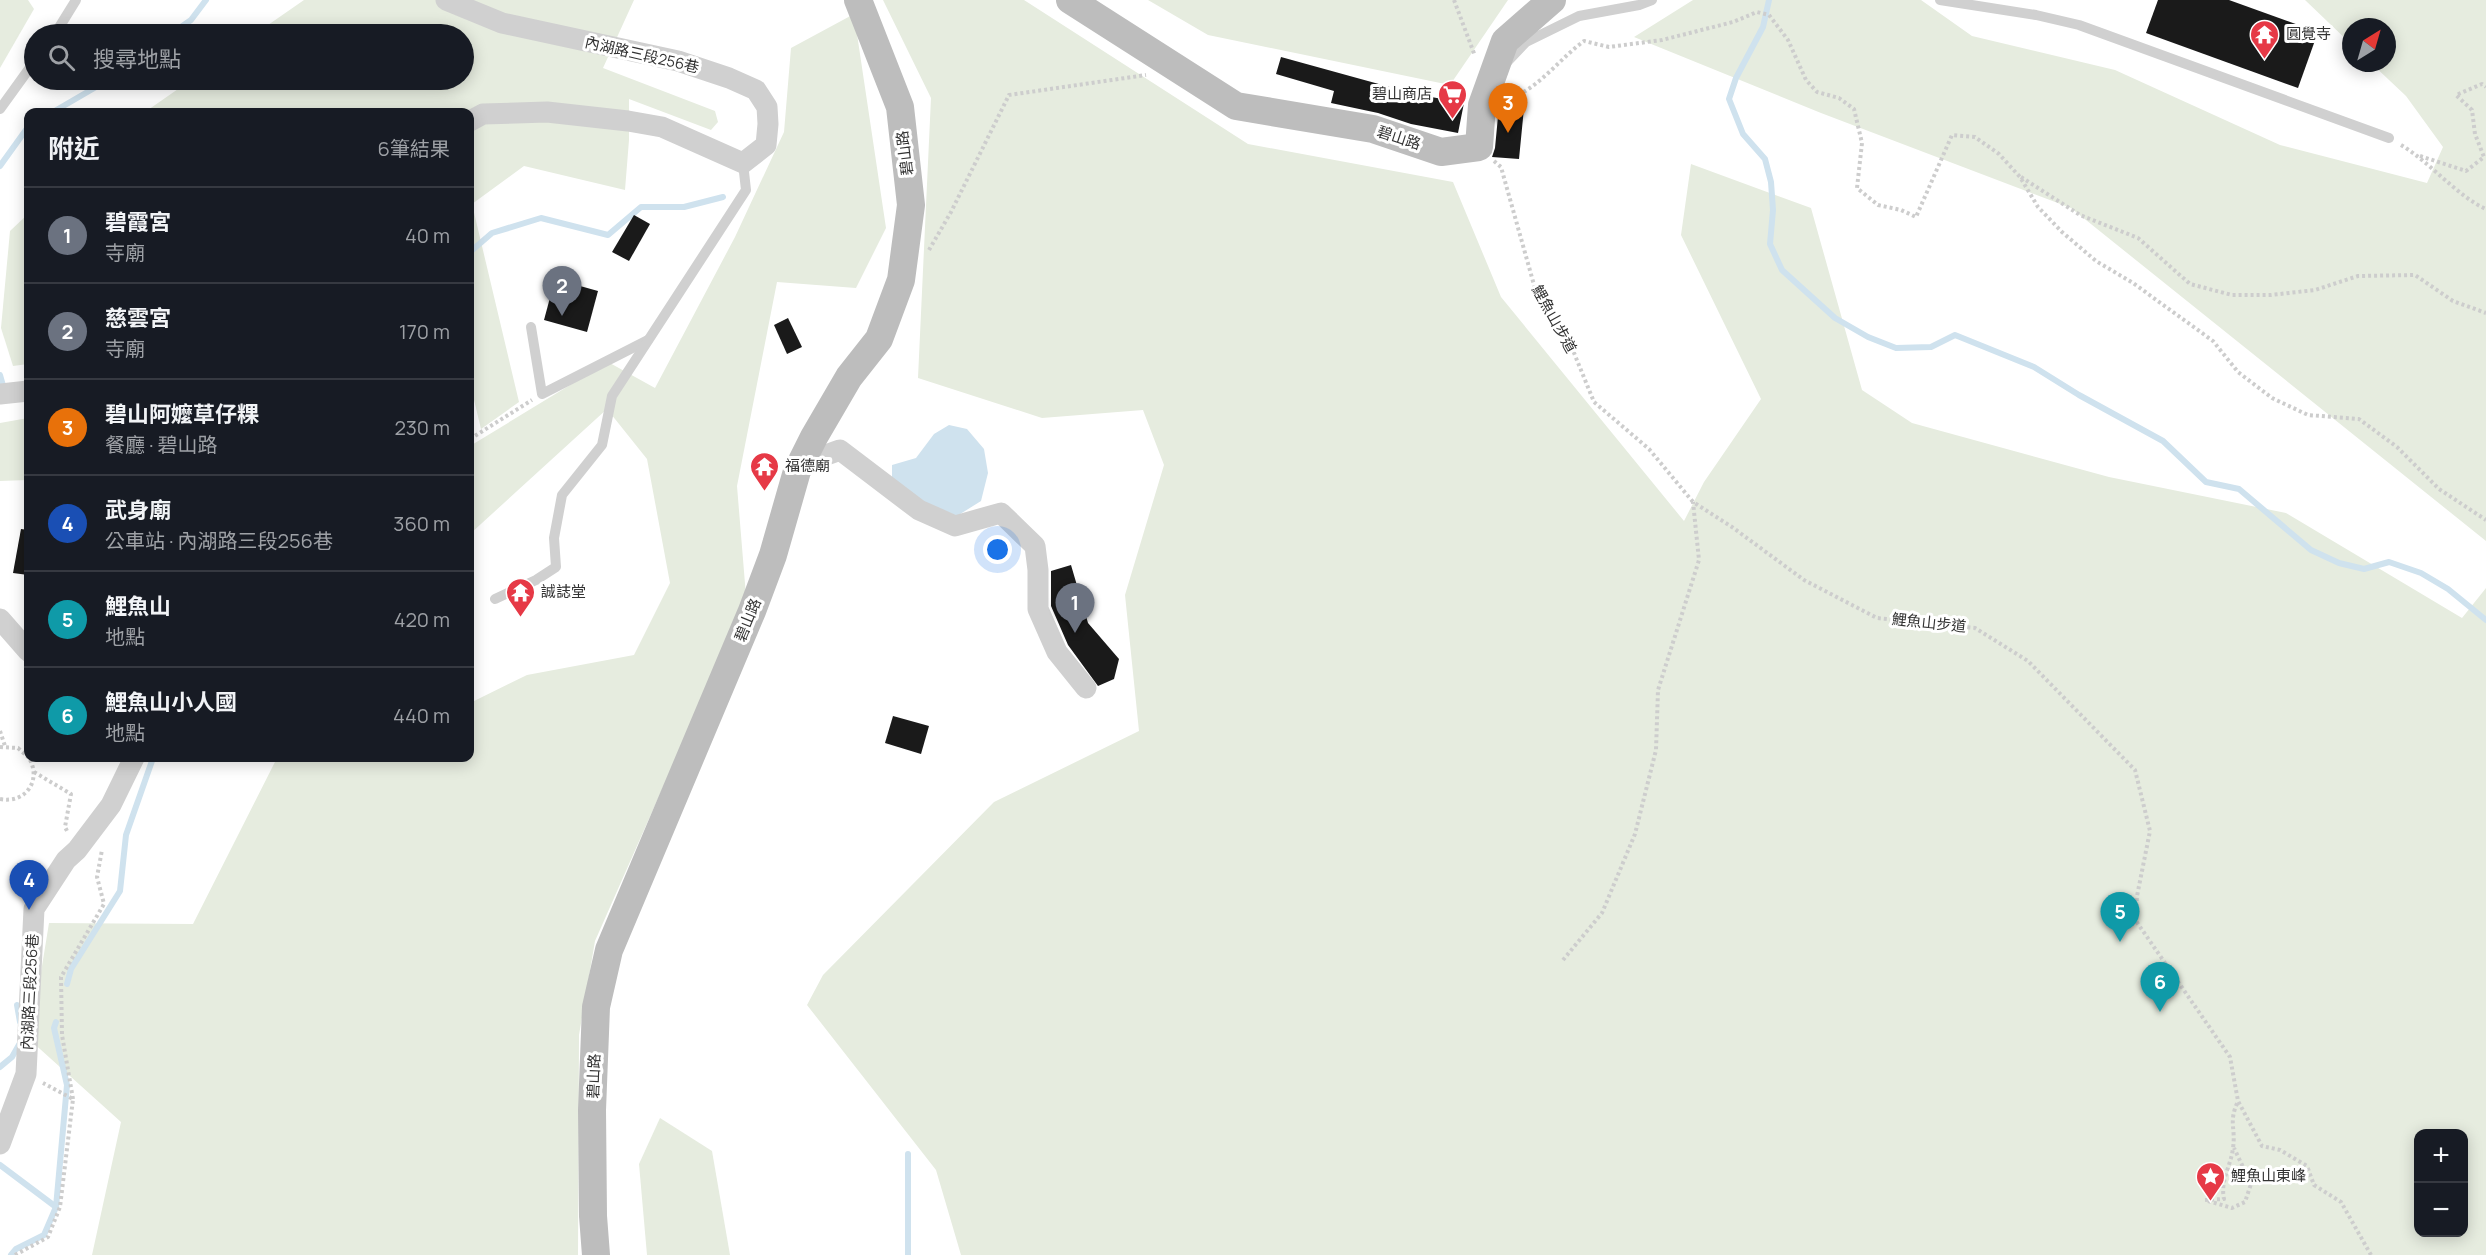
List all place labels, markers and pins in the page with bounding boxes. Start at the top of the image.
temple icon: 圓覺寺 [2249,18,2281,60]
place label: 圓覺寺 [2286,23,2331,44]
supermarket icon: 碧山商店 [1437,78,1469,120]
place label: 碧山商店 [1372,83,1432,104]
pin: 3 [1488,84,1528,133]
pin: 2 [542,266,582,316]
temple icon: 福德廟 [748,450,780,492]
place label: 福德廟 [785,455,830,476]
temple icon: 誠誌堂 [504,576,536,618]
place label: 誠誌堂 [541,581,586,602]
pin: 1 [1056,584,1094,633]
pin: 4 [9,860,48,910]
pin: 5 [2100,892,2140,942]
pin: 6 [2140,962,2180,1012]
place icon: 鯉魚山東峰 [2194,1160,2226,1202]
place label: 鯉魚山東峰 [2231,1165,2306,1186]

